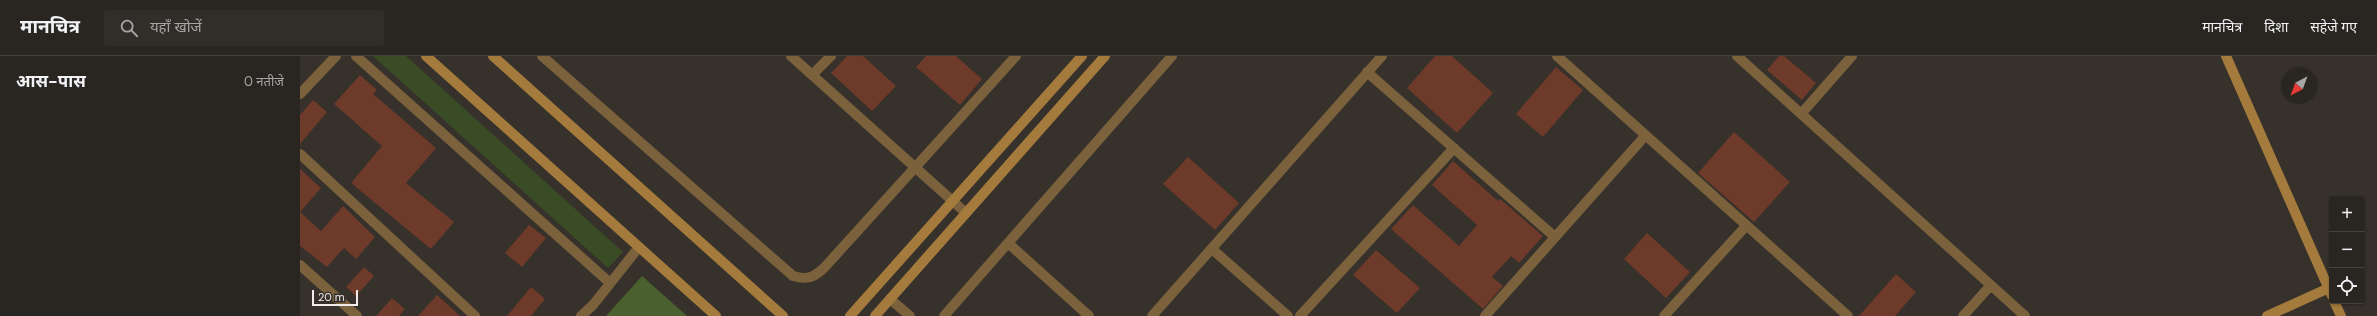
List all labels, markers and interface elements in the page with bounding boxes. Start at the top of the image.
search box [104,10,384,46]
text: मानचित्र [20,14,80,39]
icon: search [118,17,140,39]
text: यहाँ खोजें [150,17,202,37]
text: मानचित्र [2202,18,2242,36]
text: दिशा [2264,18,2288,36]
text: सहेजे गए [2310,18,2357,36]
north arrow [2281,68,2317,104]
text: आस-पास [16,70,86,92]
text: 0 नतीजे [244,73,284,90]
map controls [2329,196,2365,304]
button: + [2329,196,2365,232]
button: − [2329,232,2365,268]
button: locate [2329,268,2365,304]
scale bar [312,288,358,307]
text: 20 m [318,290,344,304]

